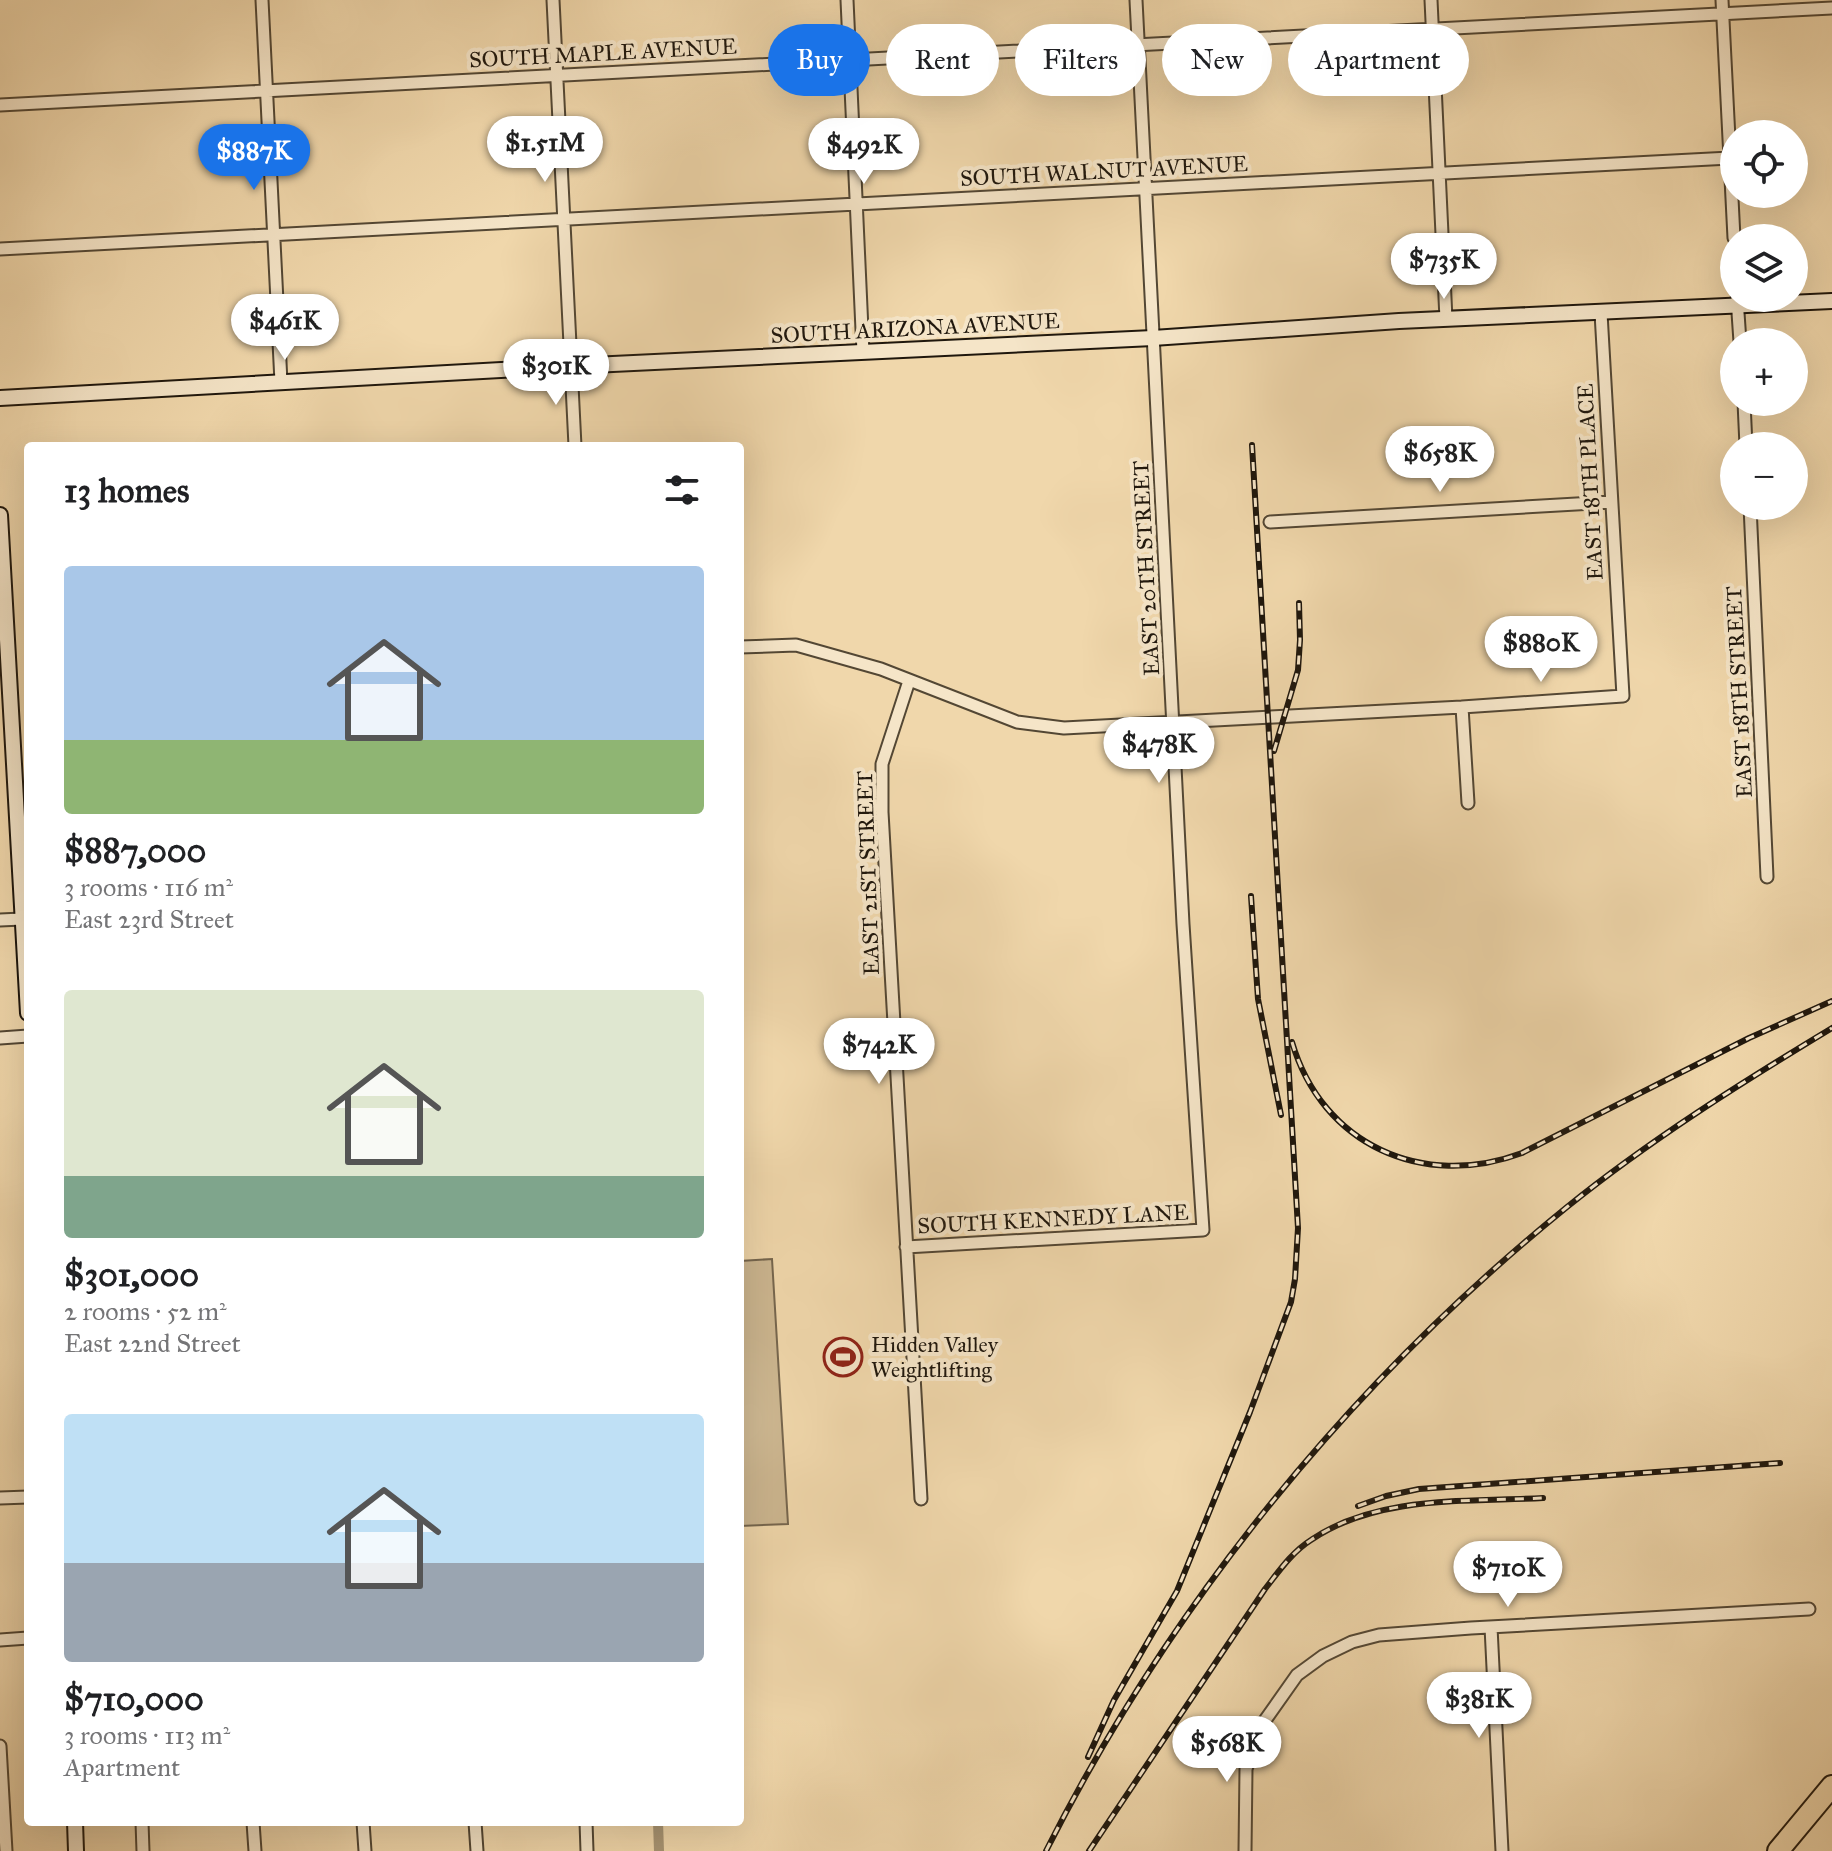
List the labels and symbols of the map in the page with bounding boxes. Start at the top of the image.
street label: SOUTH MAPLE AVENUE [468,32,738,74]
pin: $1.51M [480,116,610,184]
pin: $492K [808,118,920,186]
pin: $887K [198,124,310,192]
street label: SOUTH WALNUT AVENUE [959,150,1249,192]
pin: $735K [1388,233,1500,301]
pin: $461K [229,294,341,362]
street label: SOUTH ARIZONA AVENUE [770,307,1060,349]
pin: $301K [500,339,612,407]
street label: EAST 18TH PLACE [1571,383,1609,581]
pin: $658K [1384,426,1496,494]
street label: EAST 20TH STREET [1127,460,1165,676]
street label: EAST 18TH STREET [1720,585,1758,799]
pin: $880K [1485,616,1597,684]
pin: $478K [1103,717,1215,785]
street label: EAST 21ST STREET [851,770,885,976]
pin: $742K [823,1018,935,1086]
street label: SOUTH KENNEDY LANE [917,1198,1190,1240]
place label: Hidden Valley Weightlifting [871,1331,999,1383]
sports icon: Hidden Valley Weightlifting [822,1336,864,1378]
pin: $710K [1452,1541,1564,1609]
pin: $381K [1423,1672,1535,1740]
pin: $568K [1171,1716,1283,1784]

